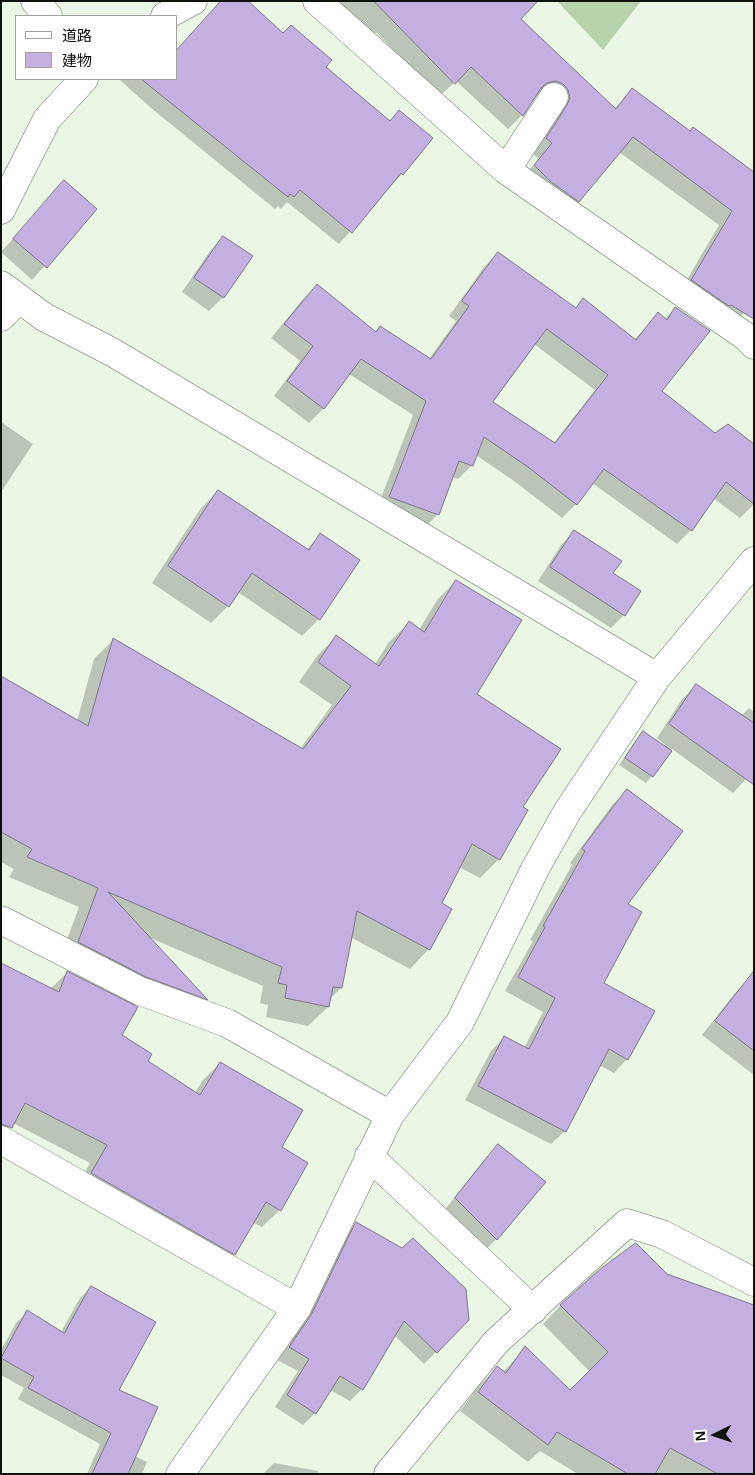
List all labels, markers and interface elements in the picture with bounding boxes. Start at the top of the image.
legend [15,15,178,80]
text: 道路 [62,27,92,44]
text: 建物 [62,52,92,69]
north arrow [690,1410,740,1460]
text: N [692,1430,708,1442]

